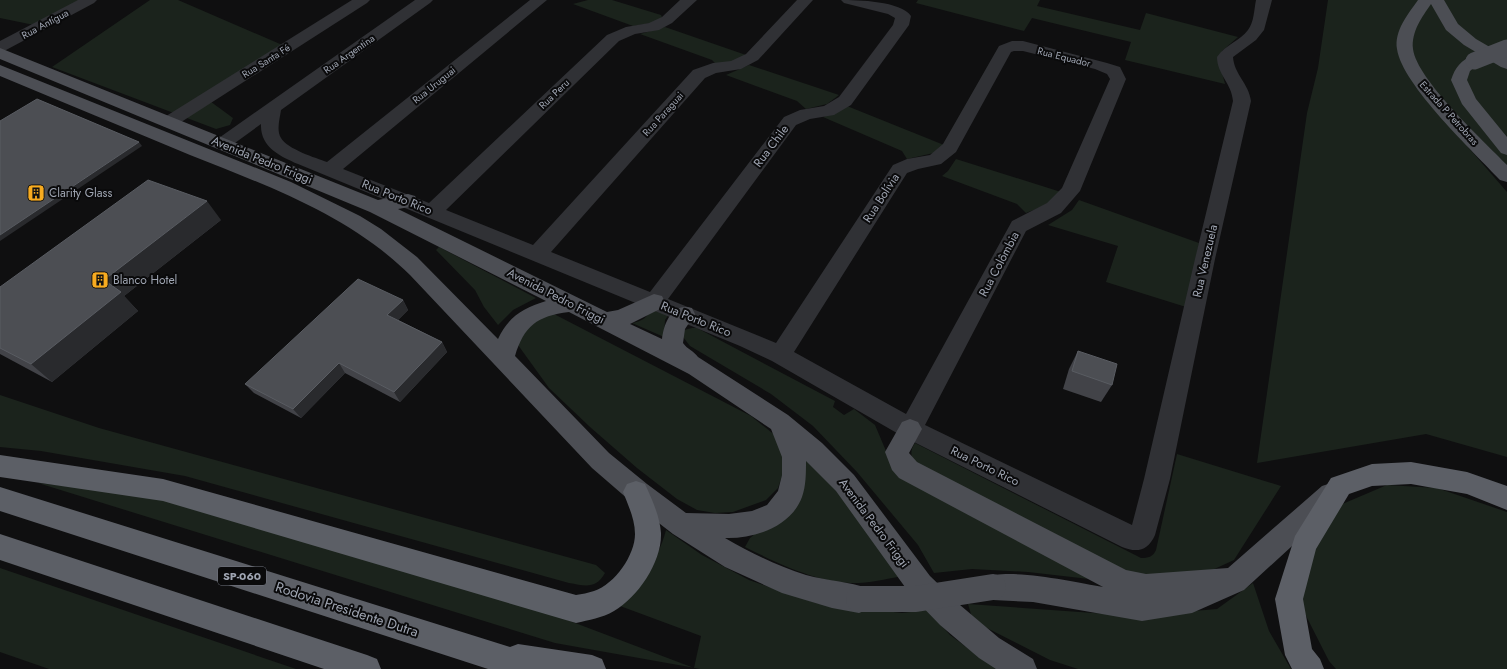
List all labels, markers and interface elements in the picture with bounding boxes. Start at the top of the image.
street label: Rua Antígua [19,5,71,43]
street label: Rua Argentina [320,31,378,77]
street label: Rua Santa Fé [239,40,293,82]
street label: Rua Equador [1036,43,1093,71]
street label: Rua Uruguai [409,63,459,107]
street label: Rua Peru [535,76,573,112]
street label: Estrada P Petrobras [1416,78,1482,148]
street label: Rua Paraguai [639,88,687,140]
street label: Rua Chile [749,121,793,171]
street label: Avenida Pedro Friggi [209,132,315,188]
street label: Rua Bolívia [858,170,904,226]
street label: Rua Porto Rico [359,175,435,219]
building icon: Clarity Glass [26,183,46,203]
place label: Clarity Glass [49,184,112,202]
street label: Rua Venezuela [1188,223,1222,299]
street label: Rua Colômbia [974,228,1024,300]
street label: Avenida Pedro Friggi [504,264,608,328]
building icon: Blanco Hotel [90,270,110,290]
place label: Blanco Hotel [113,271,177,289]
street label: Rua Porto Rico [658,297,734,341]
street label: Rua Porto Rico [948,442,1023,491]
street label: Avenida Pedro Friggi [835,475,913,571]
road number: SP-060 [218,567,266,585]
street label: Rodovia Presidente Dutra [273,576,421,642]

